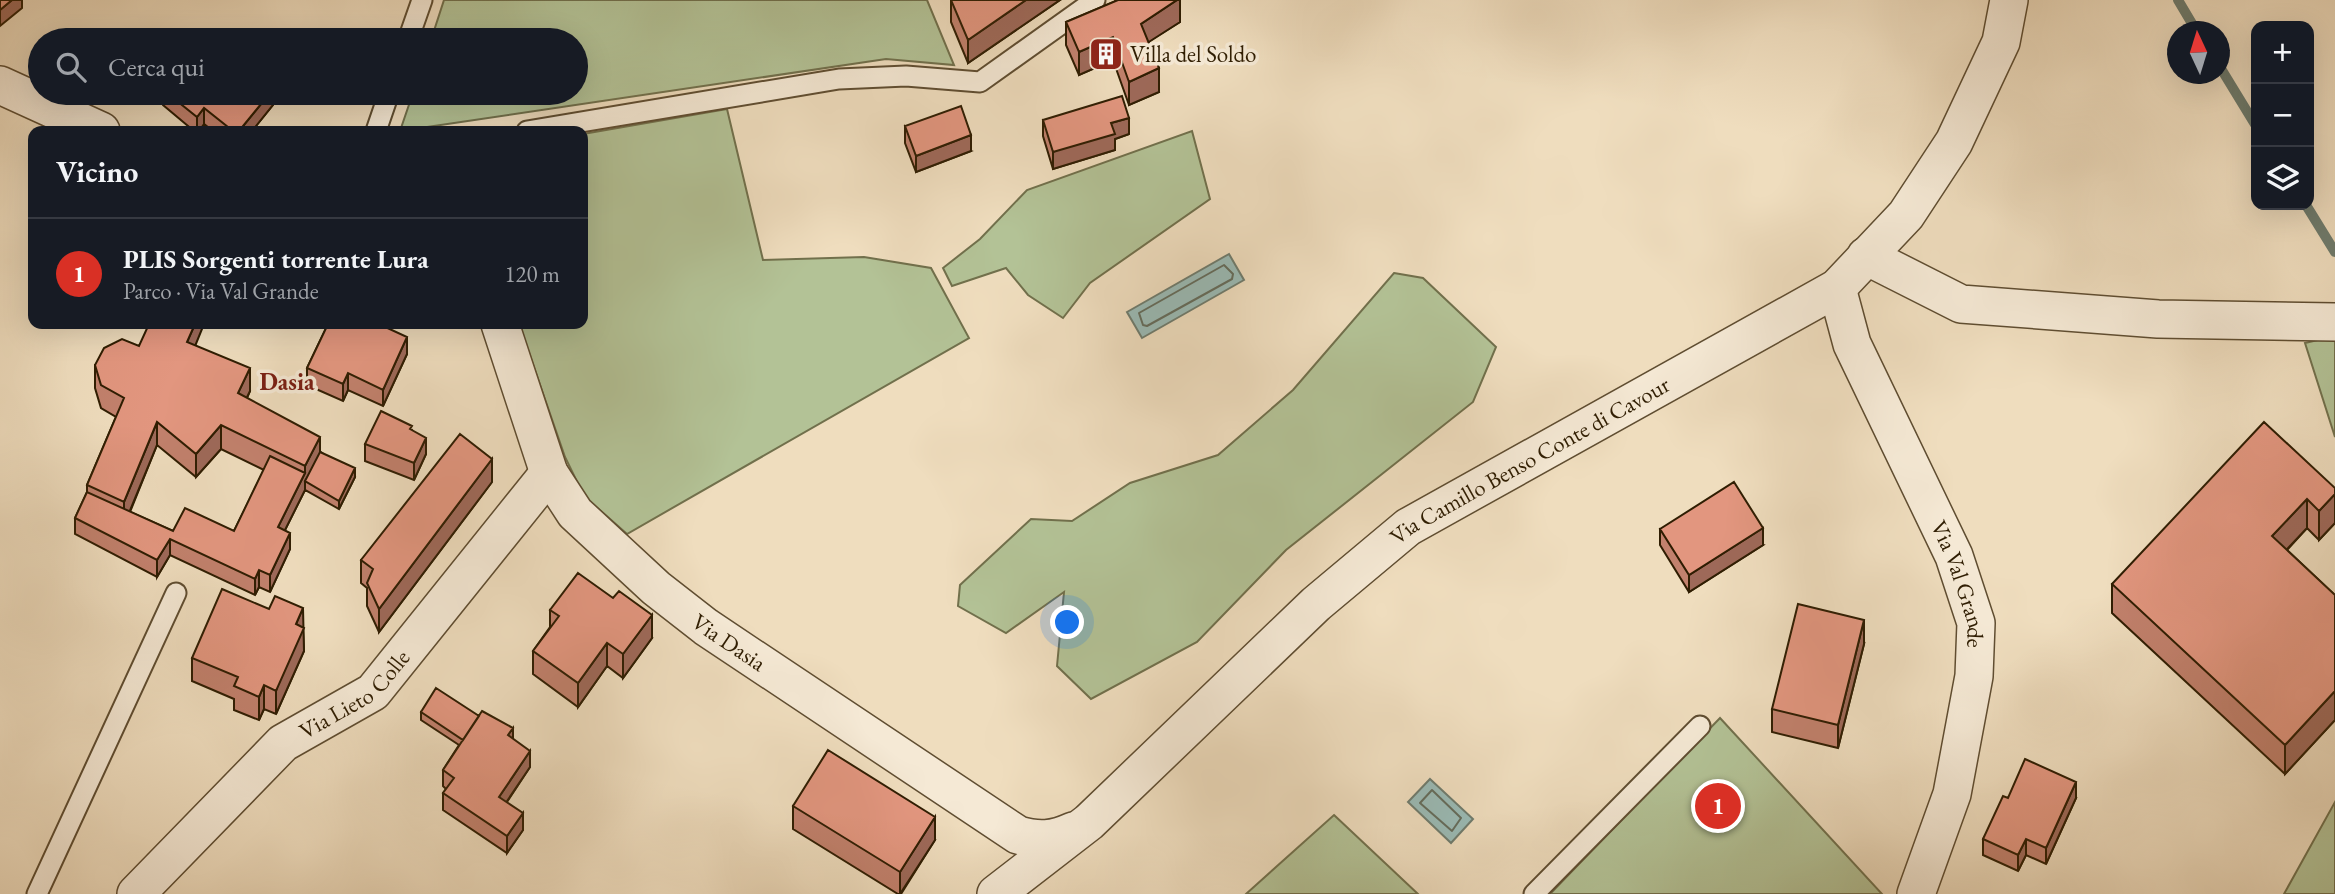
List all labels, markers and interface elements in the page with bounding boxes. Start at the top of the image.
north arrow [2167,21,2230,84]
map controls [2251,21,2314,210]
button: + [2251,21,2314,84]
search box [28,28,588,105]
building icon: Villa del Soldo [1087,35,1125,73]
place label: Villa del Soldo [1130,39,1256,69]
icon: search [52,48,90,86]
text: Cerca qui [108,50,205,84]
button: − [2251,84,2314,147]
button: layers [2251,147,2314,210]
text: Vicino [56,152,138,191]
text: PLIS Sorgenti torrente Lura [123,242,429,276]
text: 1 [73,259,85,289]
text: 120 m [504,259,560,289]
text: Parco · Via Val Grande [123,276,319,306]
district label: Dasia [259,366,315,397]
street label: Via Camillo Benso Conte di Cavour [1383,369,1675,551]
street label: Via Val Grande [1924,515,1992,648]
your location [1050,605,1084,639]
street label: Via Dasia [686,607,773,678]
street label: Via Lieto Colle [294,643,416,746]
pin: 1 [1695,780,1741,832]

